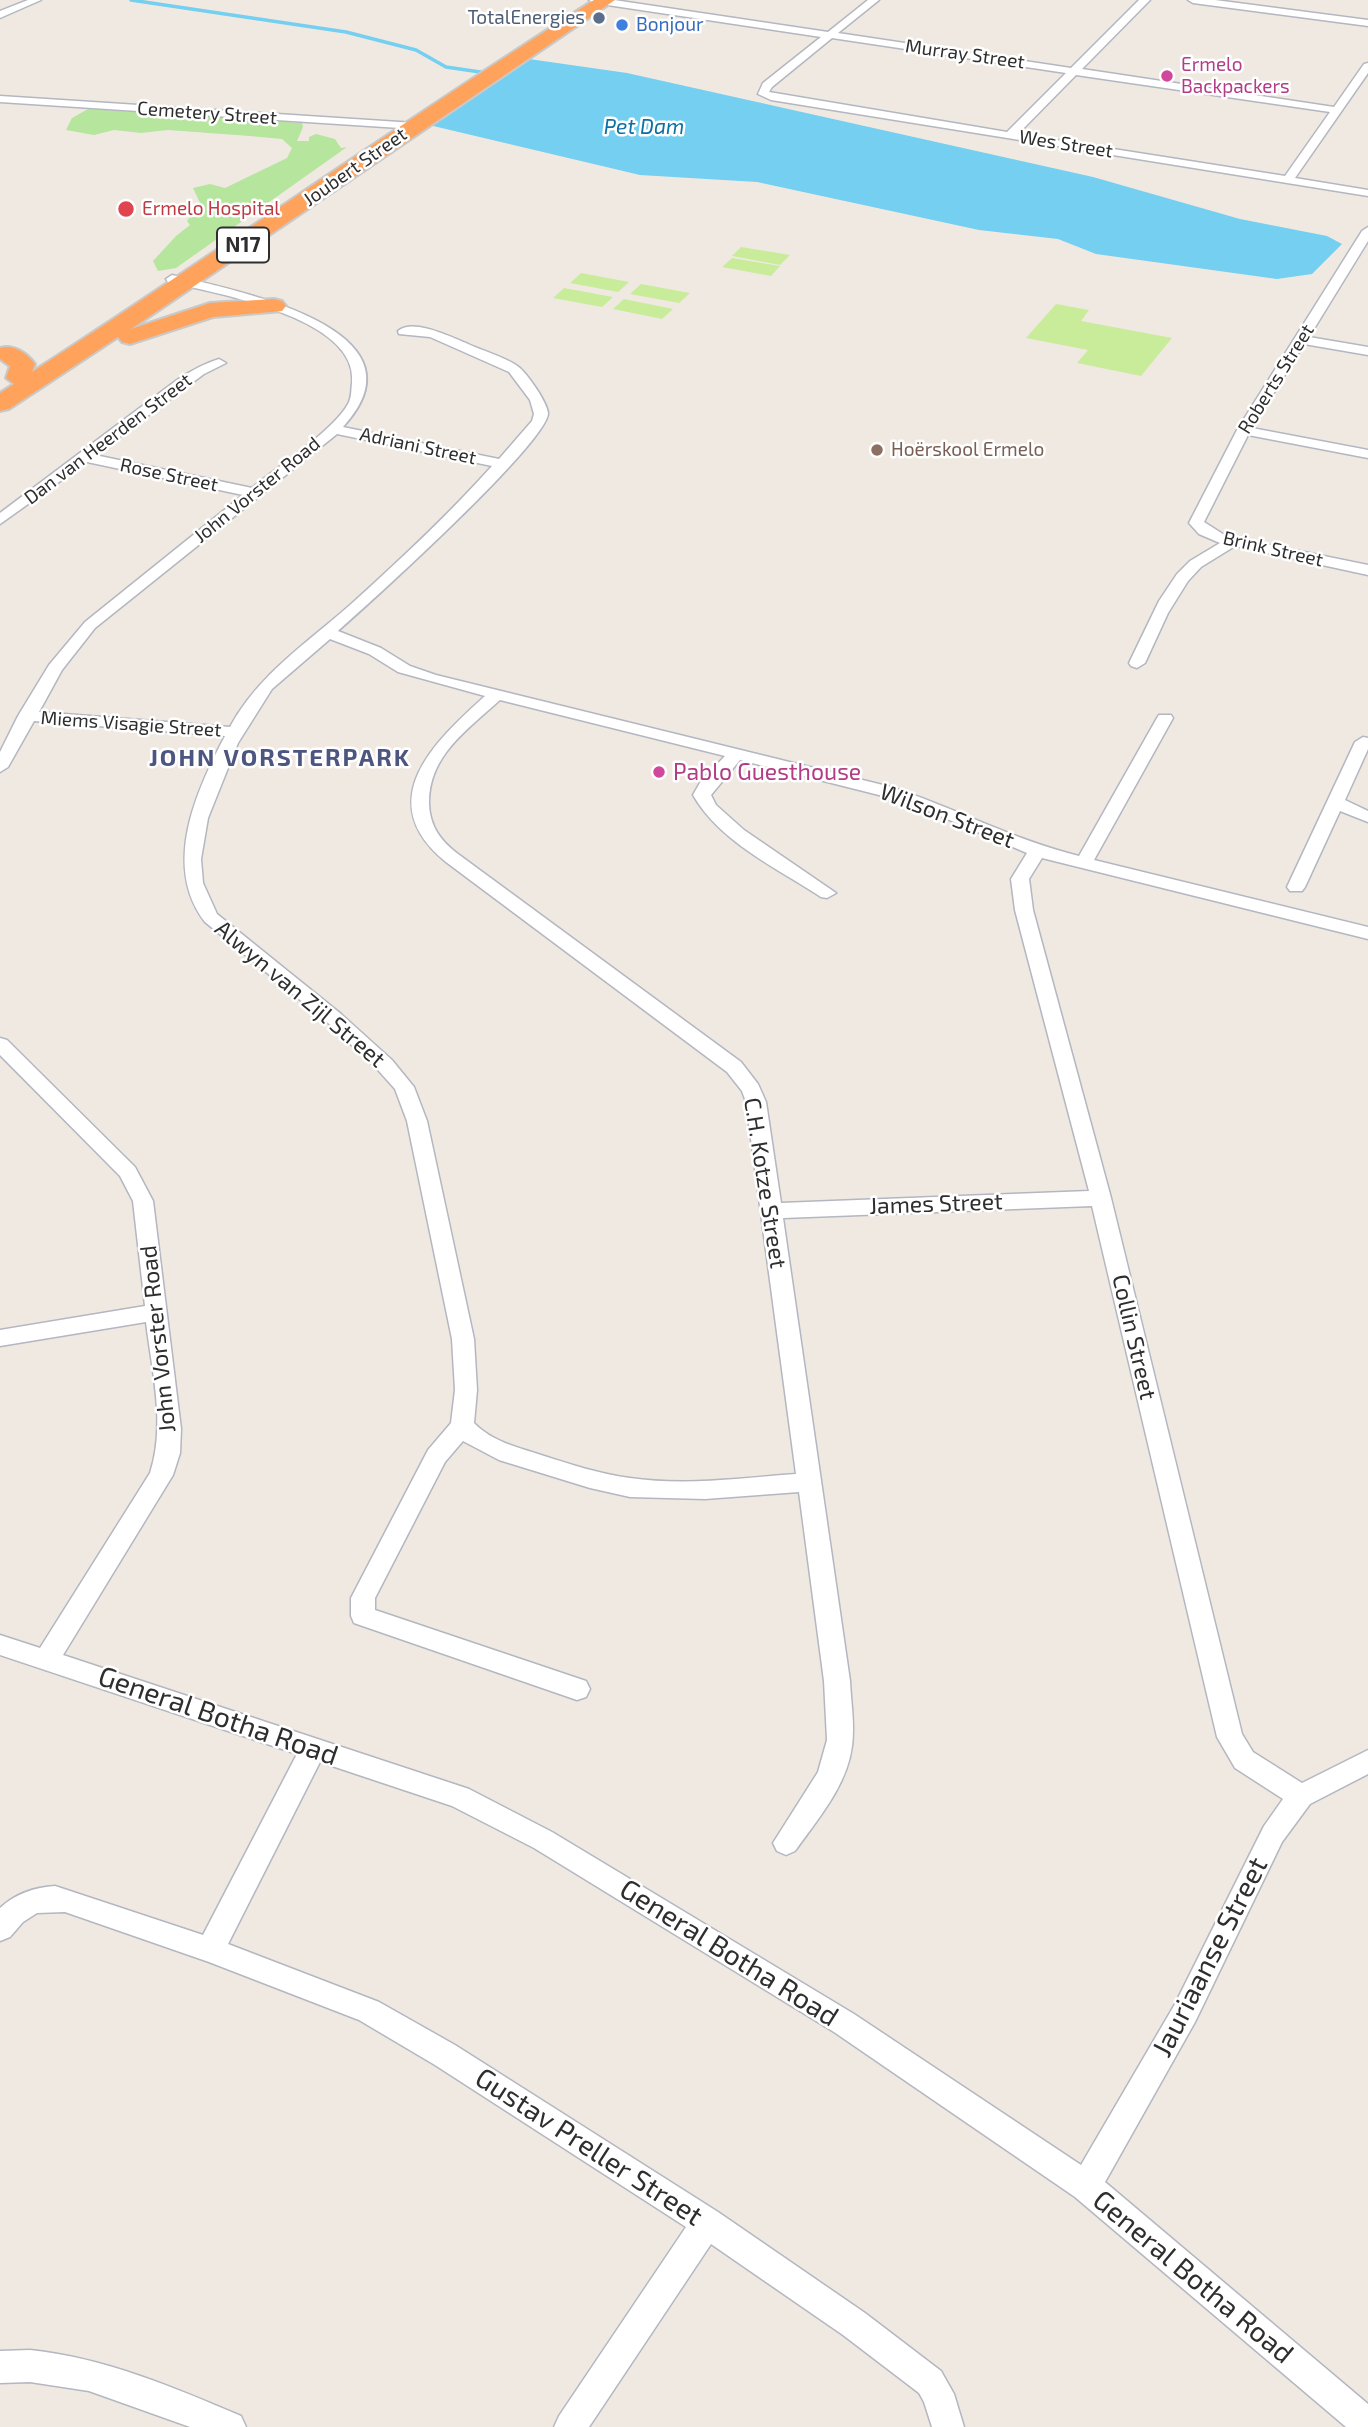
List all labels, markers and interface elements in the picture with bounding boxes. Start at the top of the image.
place label: TotalEnergies [467,7,585,29]
marker: TotalEnergies [591,10,607,26]
place label: Bonjour [636,14,704,36]
marker: Bonjour [614,17,630,33]
street label: Murray Street [904,34,1026,74]
place label: Ermelo Backpackers [1181,54,1290,98]
marker: Ermelo Backpackers [1159,68,1175,84]
street label: Cemetery Street [136,97,278,129]
water label: Pet Dam [604,114,684,140]
street label: Joubert Street [299,123,411,211]
street label: Wes Street [1018,125,1114,163]
place label: Ermelo Hospital [142,198,280,220]
marker: Ermelo Hospital [116,199,136,219]
road number: N17 [217,228,269,262]
street label: Roberts Street [1233,320,1319,438]
street label: Dan van Heerden Street [20,369,196,509]
street label: Adriani Street [358,423,478,469]
street label: John Vorster Road [189,432,325,548]
place label: Hoërskool Ermelo [891,439,1044,461]
marker: Hoërskool Ermelo [869,442,885,458]
street label: Rose Street [118,454,220,496]
street label: Brink Street [1221,526,1325,572]
street label: Miems Visagie Street [40,706,222,742]
district label: JOHN VORSTERPARK [151,744,409,772]
place label: Pablo Guesthouse [673,758,861,786]
marker: Pablo Guesthouse [651,764,667,780]
street label: Wilson Street [876,778,1018,854]
street label: Alwyn van Zijl Street [209,915,391,1073]
street label: C.H. Kotze Street [738,1096,792,1270]
street label: James Street [869,1188,1003,1220]
street label: John Vorster Road [134,1244,182,1434]
street label: Collin Street [1106,1272,1162,1402]
street label: General Botha Road [94,1659,342,1773]
street label: Jauriaanse Street [1145,1852,1275,2062]
street label: General Botha Road [614,1872,844,2034]
street label: Gustav Preller Street [469,2061,709,2233]
street label: General Botha Road [1086,2183,1300,2371]

